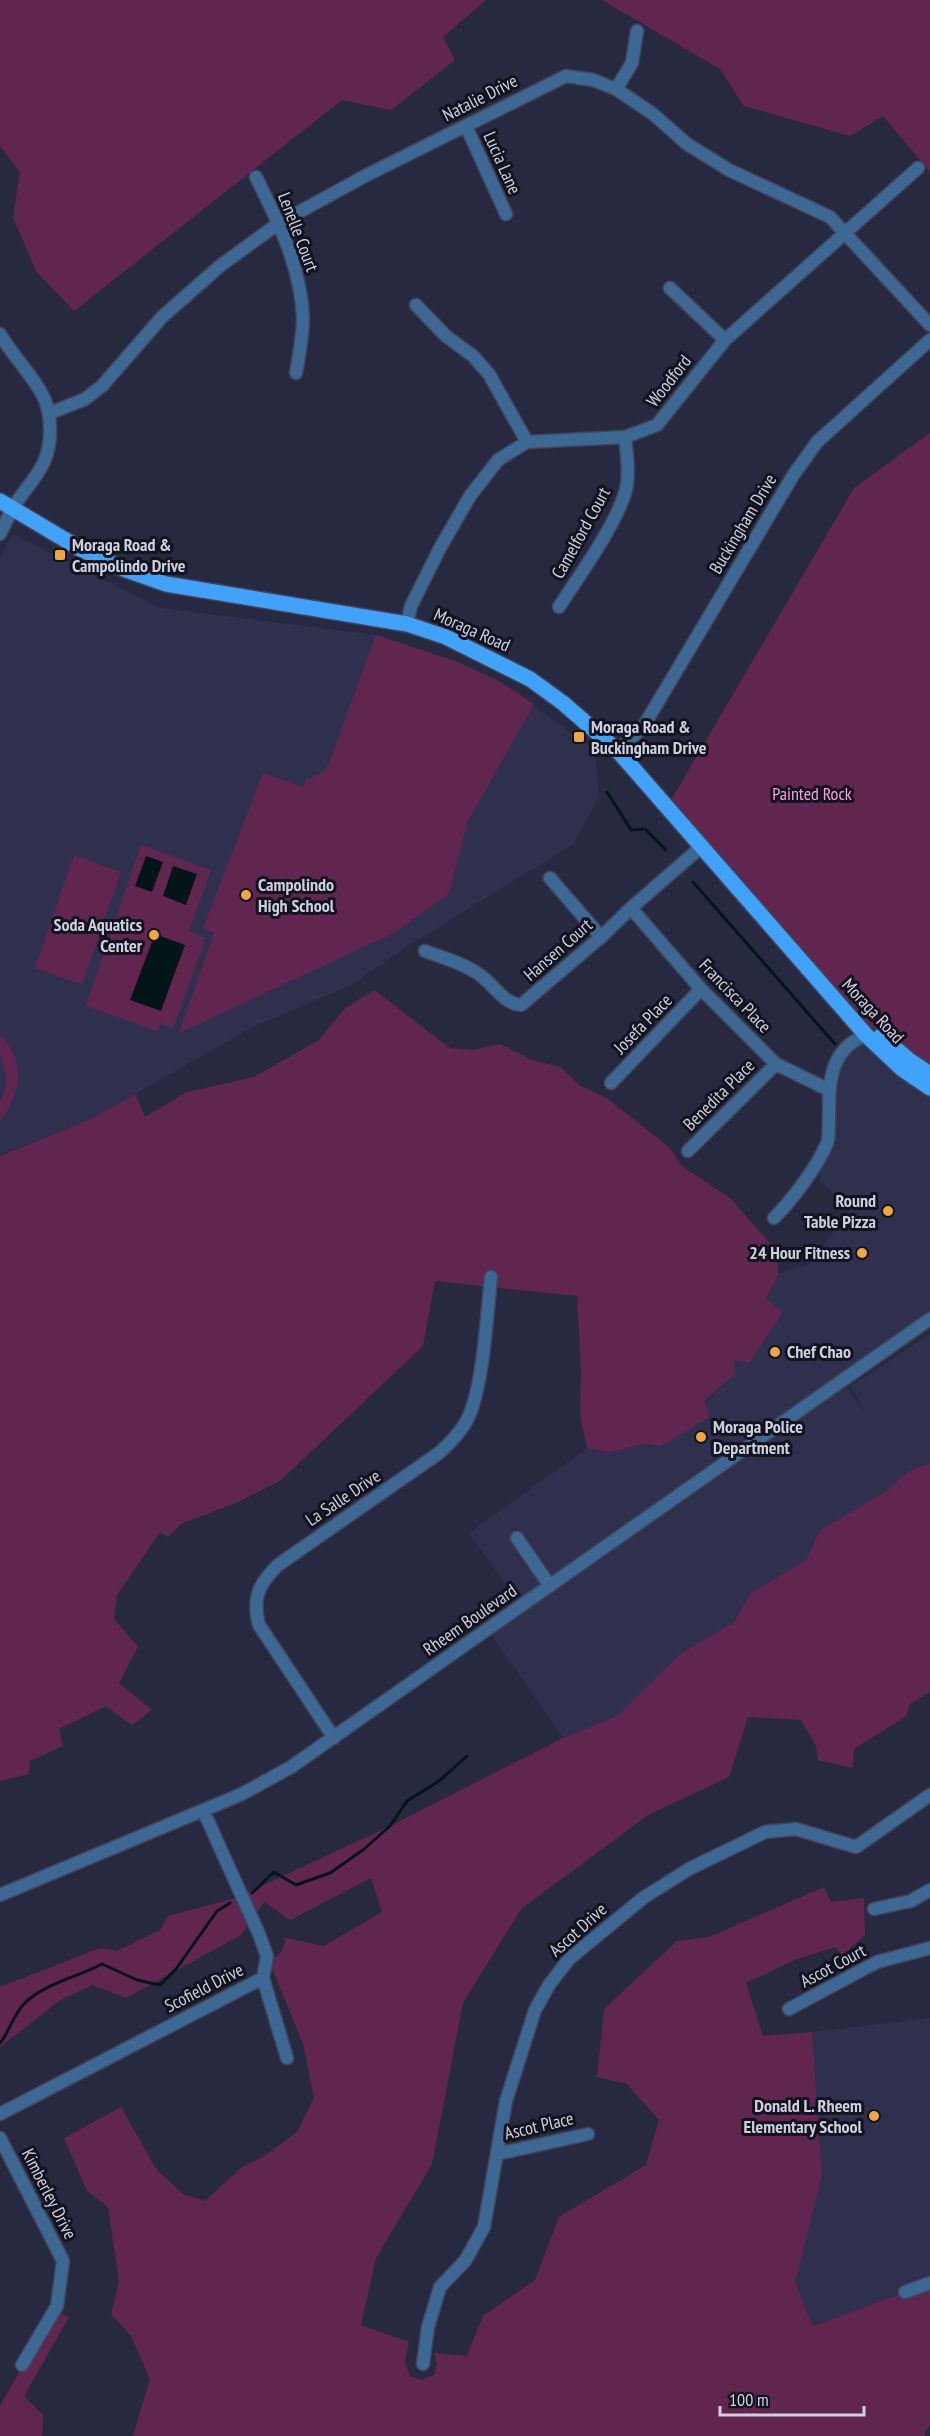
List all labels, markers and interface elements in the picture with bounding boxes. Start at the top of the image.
street label: Natalie Drive [438,69,521,126]
street label: Lucia Lane [479,128,526,198]
street label: Lenelle Court [273,189,324,275]
street label: Woodford [641,350,696,411]
street label: Buckingham Drive [704,470,781,578]
street label: Camelford Court [546,483,615,583]
place label: Moraga Road & Campolindo Drive [72,533,186,577]
marker: Moraga Road & Campolindo Drive [53,548,67,562]
street label: Moraga Road [431,603,514,656]
place label: Moraga Road & Buckingham Drive [591,715,707,759]
marker: Moraga Road & Buckingham Drive [572,730,586,744]
park label: Painted Rock [772,782,852,805]
place label: Campolindo High School [258,873,335,917]
marker: Campolindo High School [239,888,253,902]
place label: Soda Aquatics Center [54,913,143,957]
street label: Hansen Court [519,913,597,986]
marker: Soda Aquatics Center [147,928,161,942]
street label: Francisca Place [694,954,776,1038]
street label: Moraga Road [837,973,909,1048]
street label: Josefa Place [608,989,677,1059]
street label: Benedita Place [678,1054,759,1135]
place label: Round Table Pizza [804,1189,876,1233]
marker: Round Table Pizza [881,1204,895,1218]
place label: 24 Hour Fitness [749,1241,850,1264]
marker: 24 Hour Fitness [855,1246,869,1260]
place label: Chef Chao [787,1340,851,1363]
marker: Chef Chao [768,1345,782,1359]
place label: Moraga Police Department [713,1415,803,1459]
marker: Moraga Police Department [694,1430,708,1444]
street label: La Salle Drive [301,1464,385,1531]
street label: Rheem Boulevard [418,1579,521,1660]
street label: Ascot Drive [544,1898,611,1962]
street label: Ascot Court [796,1939,869,1992]
street label: Scofield Drive [161,1958,247,2017]
place label: Donald L. Rheem Elementary School [743,2094,863,2138]
street label: Ascot Place [502,2106,576,2145]
marker: Donald L. Rheem Elementary School [867,2109,881,2123]
street label: Kimberley Drive [17,2145,82,2243]
scale bar [720,2379,864,2417]
text: 100 m [729,2388,769,2411]

